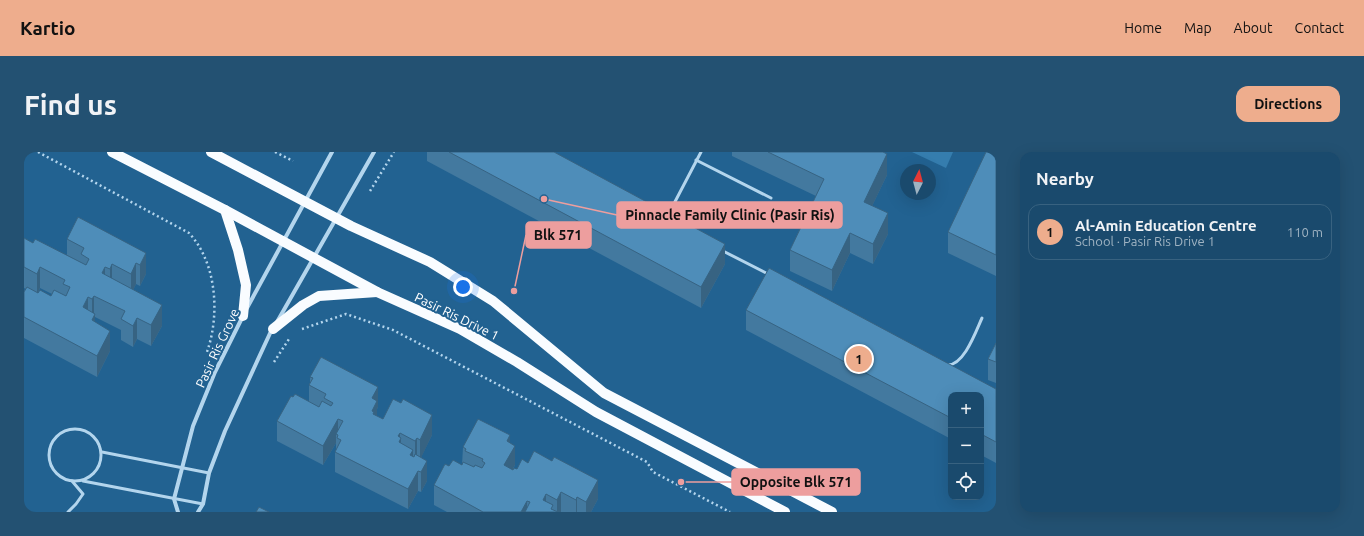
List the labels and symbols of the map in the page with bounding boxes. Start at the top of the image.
north arrow [900,164,936,200]
callout: Pinnacle Family Clinic (Pasir Ris) [617,202,842,228]
text: Pinnacle Family Clinic (Pasir Ris) [625,207,835,223]
callout: Blk 571 [526,222,591,248]
text: Blk 571 [534,227,582,243]
your location [453,277,473,297]
street label: Pasir Ris Drive 1 [413,290,501,342]
street label: Pasir Ris Grove [193,306,241,390]
pin: 1 [846,344,872,374]
callout: Opposite Blk 571 [732,469,860,495]
text: Opposite Blk 571 [740,474,852,490]

